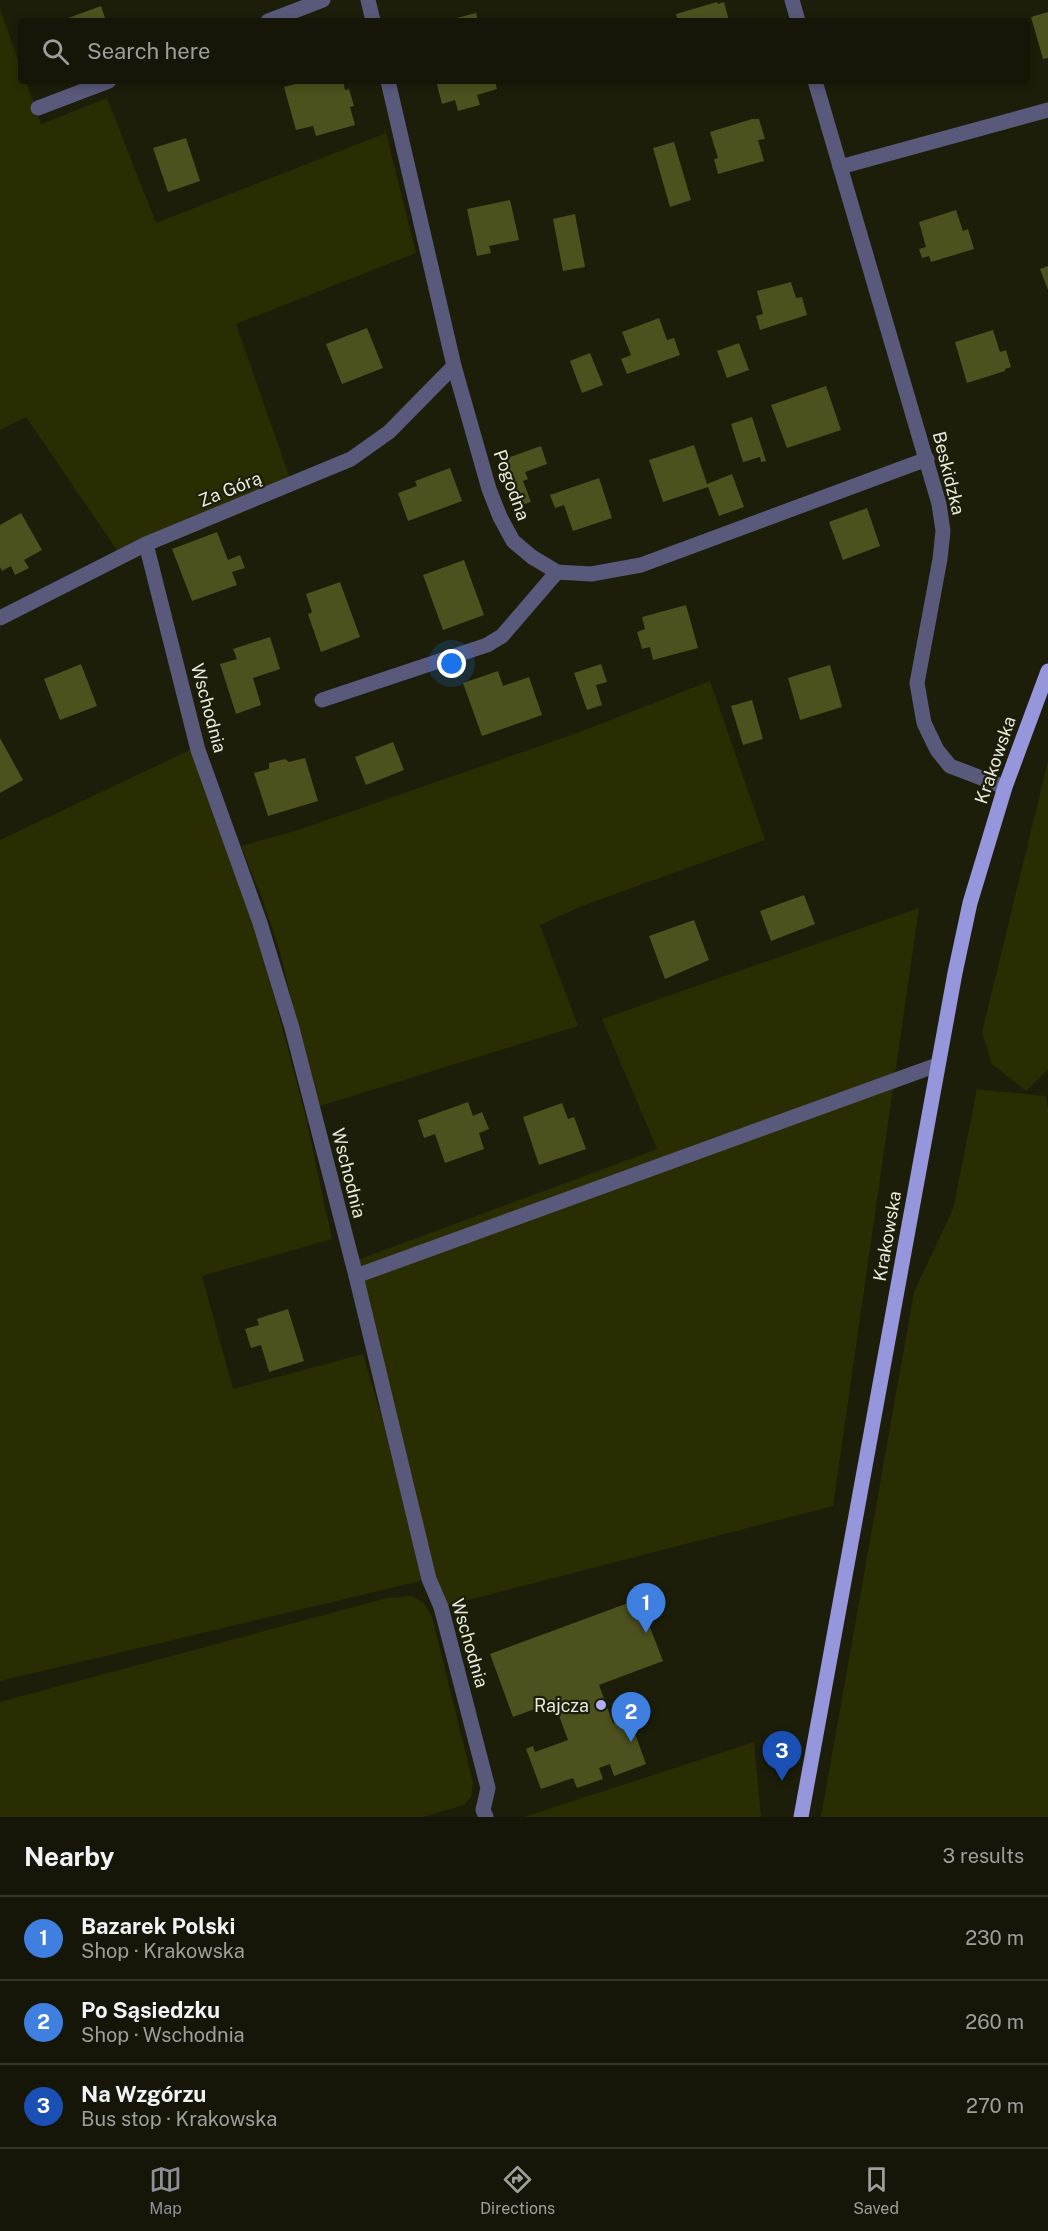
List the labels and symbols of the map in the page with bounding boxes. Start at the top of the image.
street label: Beskidzka [929,429,969,517]
street label: Pogodna [490,447,534,523]
street label: Za Górą [195,467,265,511]
your location [437,649,466,678]
street label: Wschodnia [187,661,231,755]
street label: Krakowska [970,713,1020,807]
street label: Wschodnia [328,1126,370,1220]
street label: Krakowska [869,1189,905,1283]
pin: 1 [626,1584,666,1633]
street label: Wschodnia [447,1596,493,1690]
pin: 2 [612,1692,650,1742]
place label: Rajcza [534,1695,589,1716]
marker: Rajcza [594,1698,608,1712]
pin: 3 [762,1732,802,1781]

